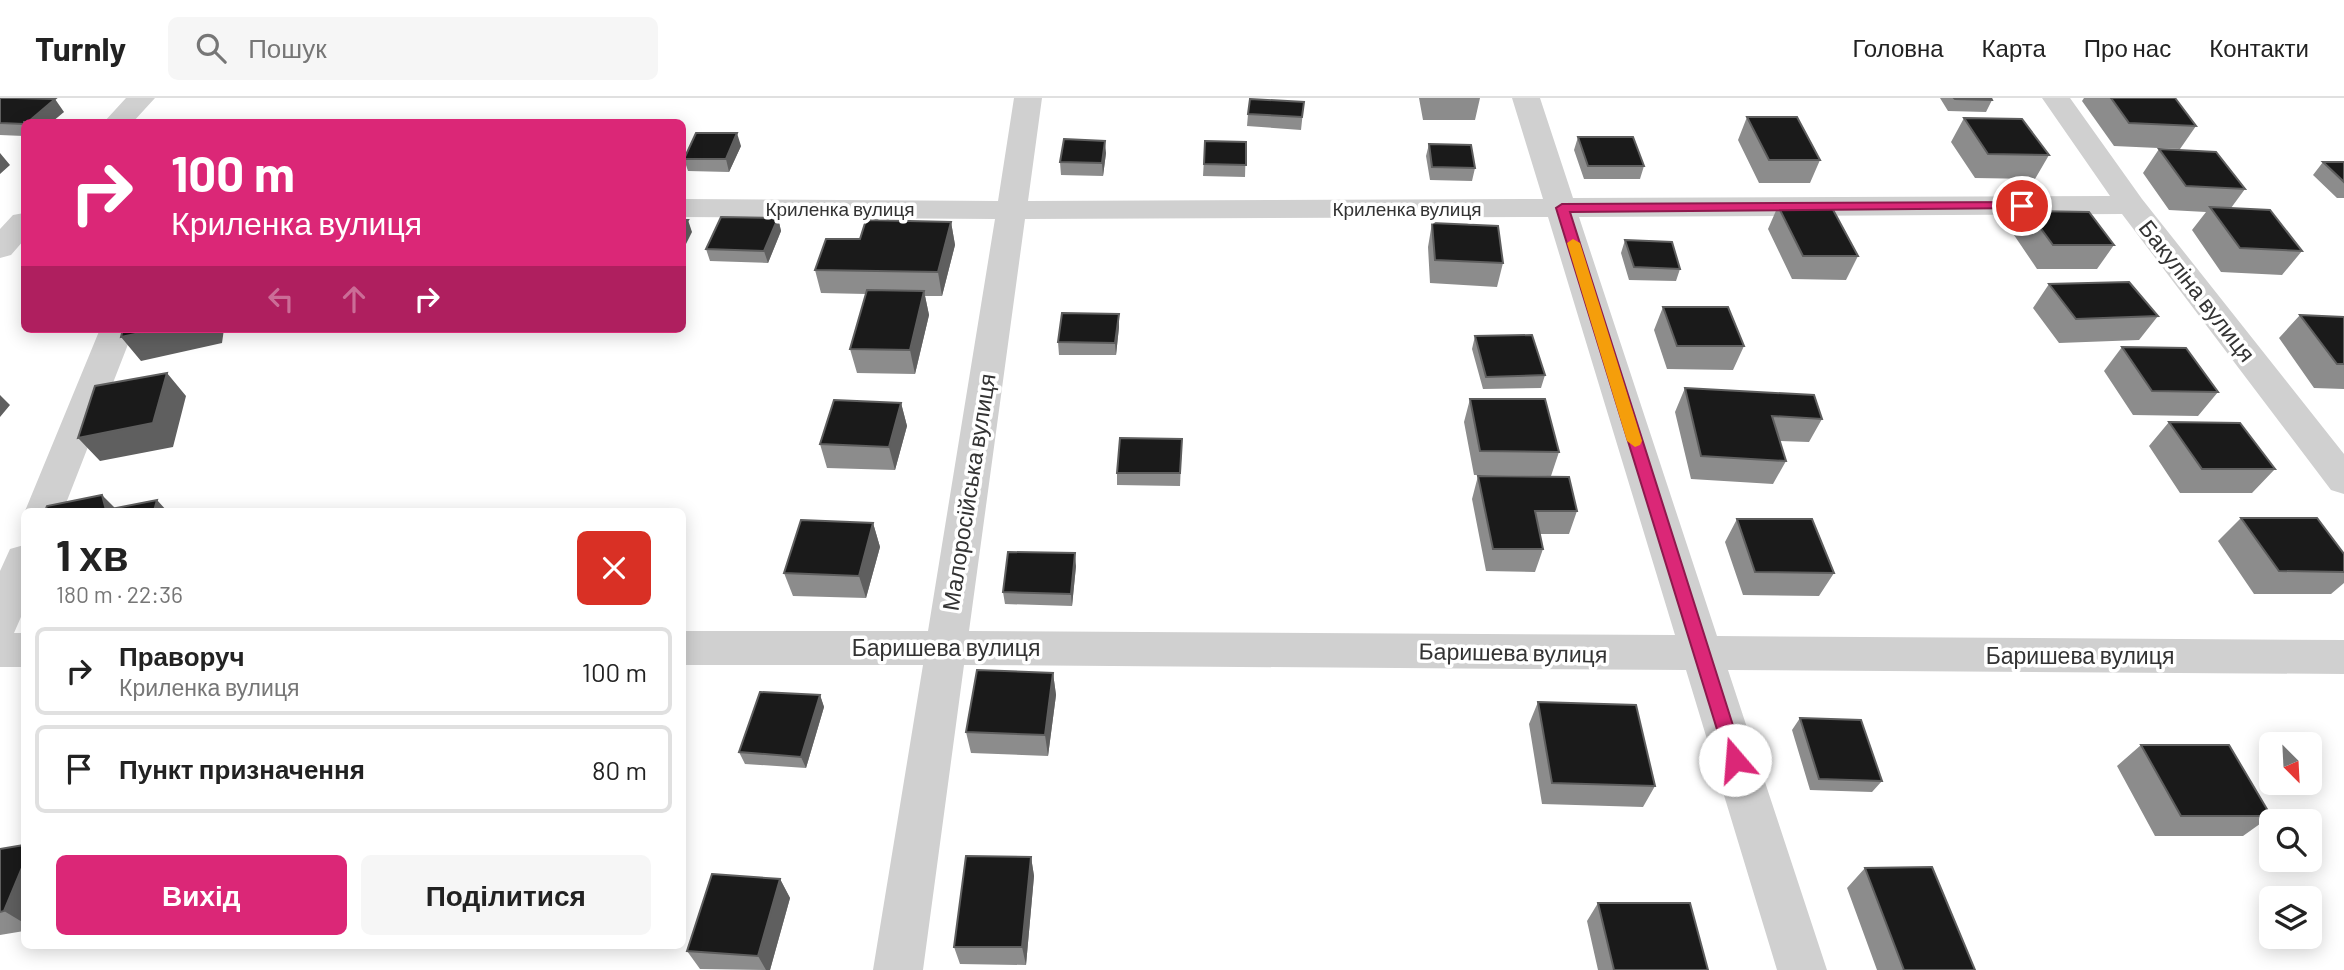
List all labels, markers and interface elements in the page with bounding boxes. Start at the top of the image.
search box [168,17,658,80]
text: Turnly [35,28,126,68]
icon: search [192,29,230,67]
text: Пошук [248,32,327,63]
text: Головна [1852,33,1944,62]
text: Карта [1982,33,2046,62]
text: Про нас [2084,33,2171,62]
text: Контакти [2209,33,2309,62]
text: 100 m [171,143,295,202]
icon: right [56,147,147,238]
pin [1992,176,2052,236]
icon: arrive [2003,187,2041,225]
street label: Криленка вулиця [765,197,915,220]
street label: Криленка вулиця [1332,197,1482,220]
text: Криленка вулиця [171,203,422,241]
street label: Бакуліна вулиця [2134,214,2262,367]
icon: left [262,280,300,318]
icon: ahead [335,280,373,318]
icon: right [408,280,446,318]
street label: Малоросійська вулиця [935,371,1001,612]
text: 1 хв [56,529,128,579]
button: close [577,531,651,605]
text: 180 m · 22:36 [56,580,183,608]
street label: Баришева вулиця [852,633,1040,661]
street label: Баришева вулиця [1418,636,1608,668]
text: Праворуч [119,640,245,671]
street label: Баришева вулиця [1986,641,2174,669]
icon: right [60,652,98,690]
text: 100 m [582,656,647,687]
text: Криленка вулиця [119,673,300,701]
position arrow [1698,723,1772,797]
north arrow [2259,732,2322,794]
map controls [2259,732,2322,949]
icon: arrive [60,750,98,788]
text: Пункт призначення [119,753,365,784]
text: 80 m [592,754,647,785]
button: search [2259,809,2322,872]
button: Вихід [56,855,347,935]
button: Поділитися [361,855,651,935]
button: layers [2259,886,2322,949]

